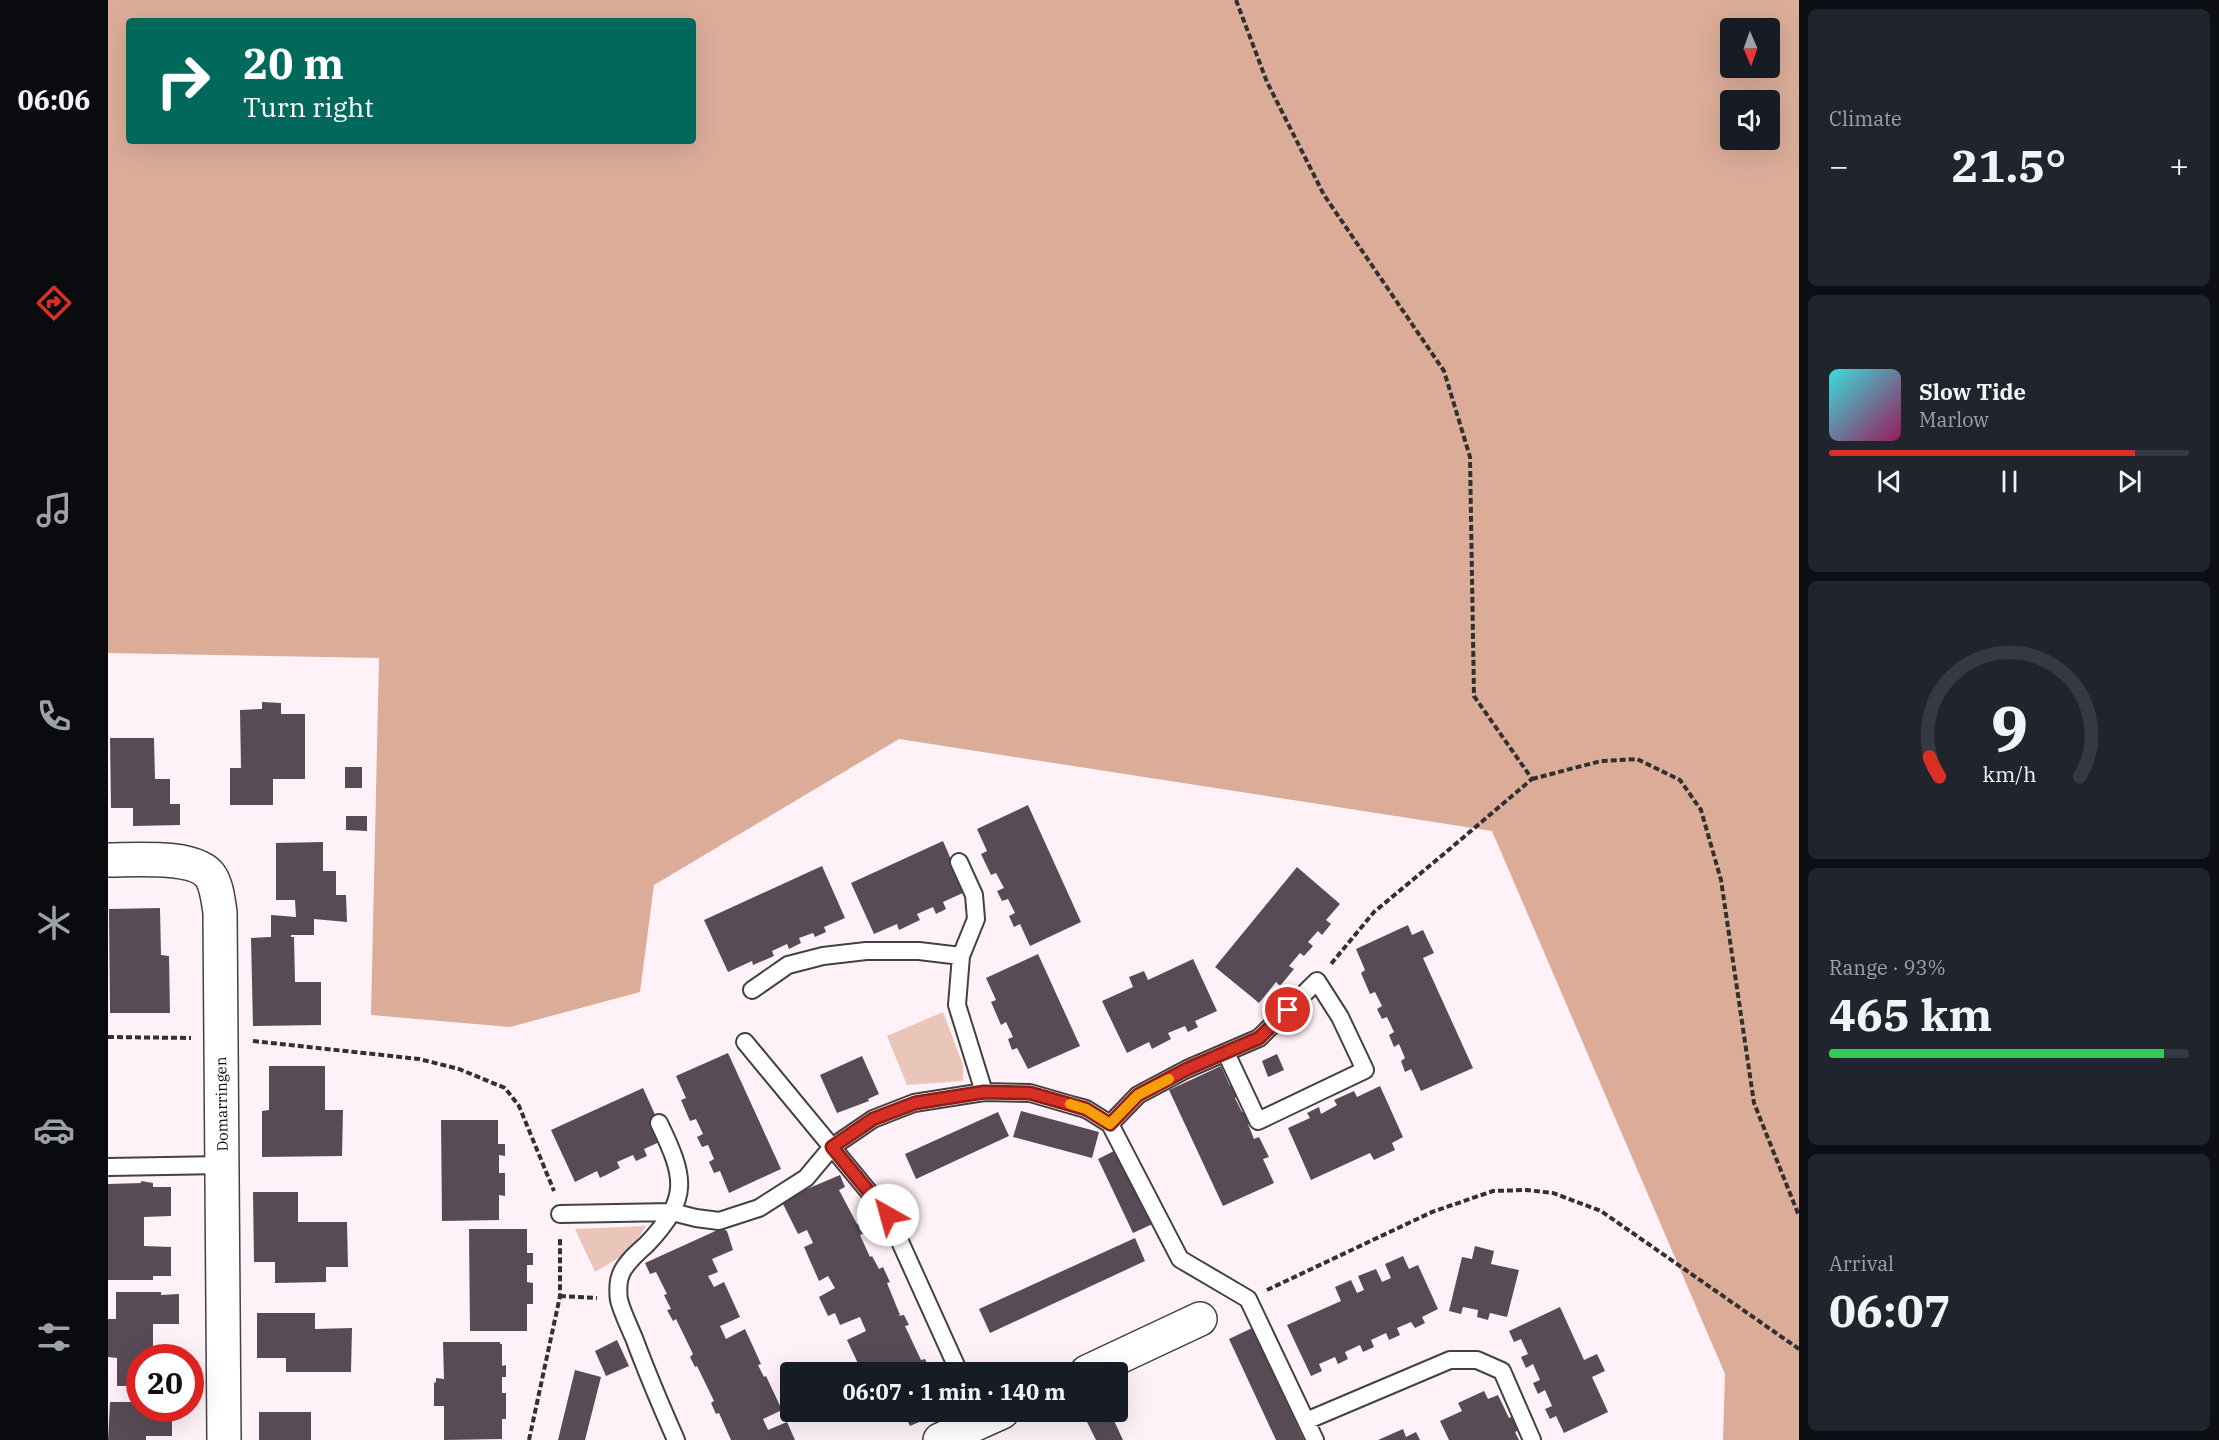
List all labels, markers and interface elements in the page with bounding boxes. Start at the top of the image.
north arrow [1720,18,1780,78]
map controls [1720,18,1780,150]
text: 20 m [243,36,344,91]
icon: right [144,42,222,120]
text: 06:06 [18,82,90,117]
text: Turn right [243,89,374,124]
button: sound [1720,90,1780,150]
text: Climate [1829,105,1902,132]
text: 21.5° [1952,136,2066,194]
text: − [1829,144,1849,187]
text: + [2169,144,2189,187]
icon: directions [33,282,75,324]
text: Slow Tide [1919,377,2026,406]
text: Marlow [1919,406,1989,433]
icon: previous [1873,465,1906,498]
icon: pause [1993,465,2026,498]
icon: next [2113,465,2146,498]
icon: music [33,489,75,531]
text: 9 [1990,687,2028,768]
icon: phone [33,695,75,737]
text: km/h [1982,760,2036,788]
icon: climate [33,902,75,944]
text: Range · 93% [1829,954,1946,981]
pin [1262,984,1313,1035]
text: 465 km [1829,985,1992,1043]
icon: arrive [1271,993,1304,1026]
street label: Domarringen [211,1056,232,1152]
icon: car [33,1109,75,1151]
position arrow [856,1183,920,1247]
text: Arrival [1829,1250,1894,1277]
text: 06:07 [1829,1281,1951,1339]
icon: filters [33,1316,75,1358]
speed limit sign: 20 [126,1344,204,1422]
text: 06:07 · 1 min · 140 m [842,1377,1066,1406]

